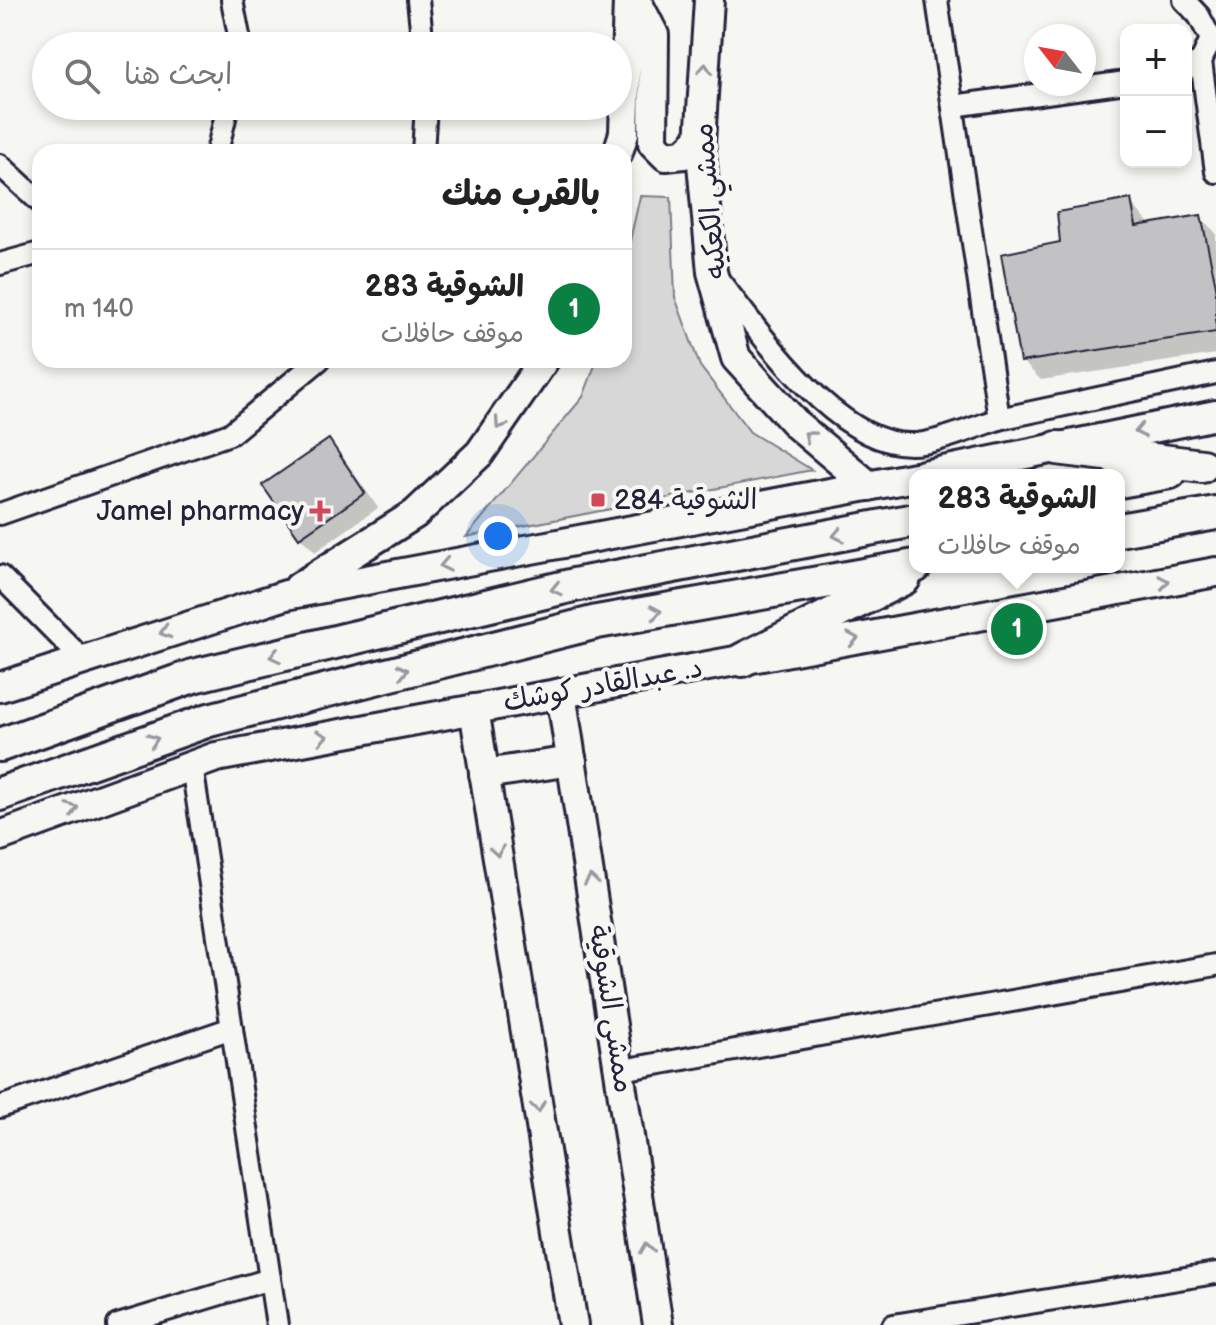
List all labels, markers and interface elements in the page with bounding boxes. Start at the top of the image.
north arrow [1024,24,1096,96]
map controls [1120,24,1192,168]
button: + [1120,24,1192,96]
search box [32,32,632,120]
icon: search [60,54,104,98]
text: ابحث هنا [124,57,232,93]
one-way arrow [696,62,713,75]
button: − [1120,96,1192,168]
street label: ممشي الكعكيه [687,121,740,280]
text: بالقرب منك [442,174,600,215]
text: الشوقية 283 [365,269,524,305]
text: 140 m [64,294,134,325]
text: 1 [569,294,579,325]
text: موقف حافلات [381,319,524,350]
one-way arrow [495,416,510,430]
one-way arrow [1133,422,1147,439]
one-way arrow [804,431,819,446]
popup [909,469,1125,573]
text: الشوقية 283 [937,481,1097,517]
place label: الشوقية 284 [614,484,757,517]
marker: الشوقية 284 [589,491,607,509]
place label: Jamel pharmacy [96,495,304,528]
marker: Jamel pharmacy [311,502,329,520]
your location [478,516,518,556]
one-way arrow [832,525,845,542]
text: موقف حافلات [937,531,1081,562]
one-way arrow [438,556,452,573]
one-way arrow [1157,574,1171,591]
one-way arrow [549,580,563,597]
pin: 1 [991,599,1043,659]
one-way arrow [649,604,663,621]
one-way arrow [159,623,173,639]
one-way arrow [846,632,860,649]
one-way arrow [269,647,283,664]
street label: د. عبدالقادر كوشك [501,651,706,720]
one-way arrow [396,664,410,681]
one-way arrow [315,730,329,747]
one-way arrow [145,734,159,750]
one-way arrow [65,803,79,819]
one-way arrow [487,844,504,857]
one-way arrow [583,873,600,887]
street label: ممشى الشوقية [581,923,641,1095]
one-way arrow [529,1101,546,1114]
one-way arrow [639,1241,656,1255]

